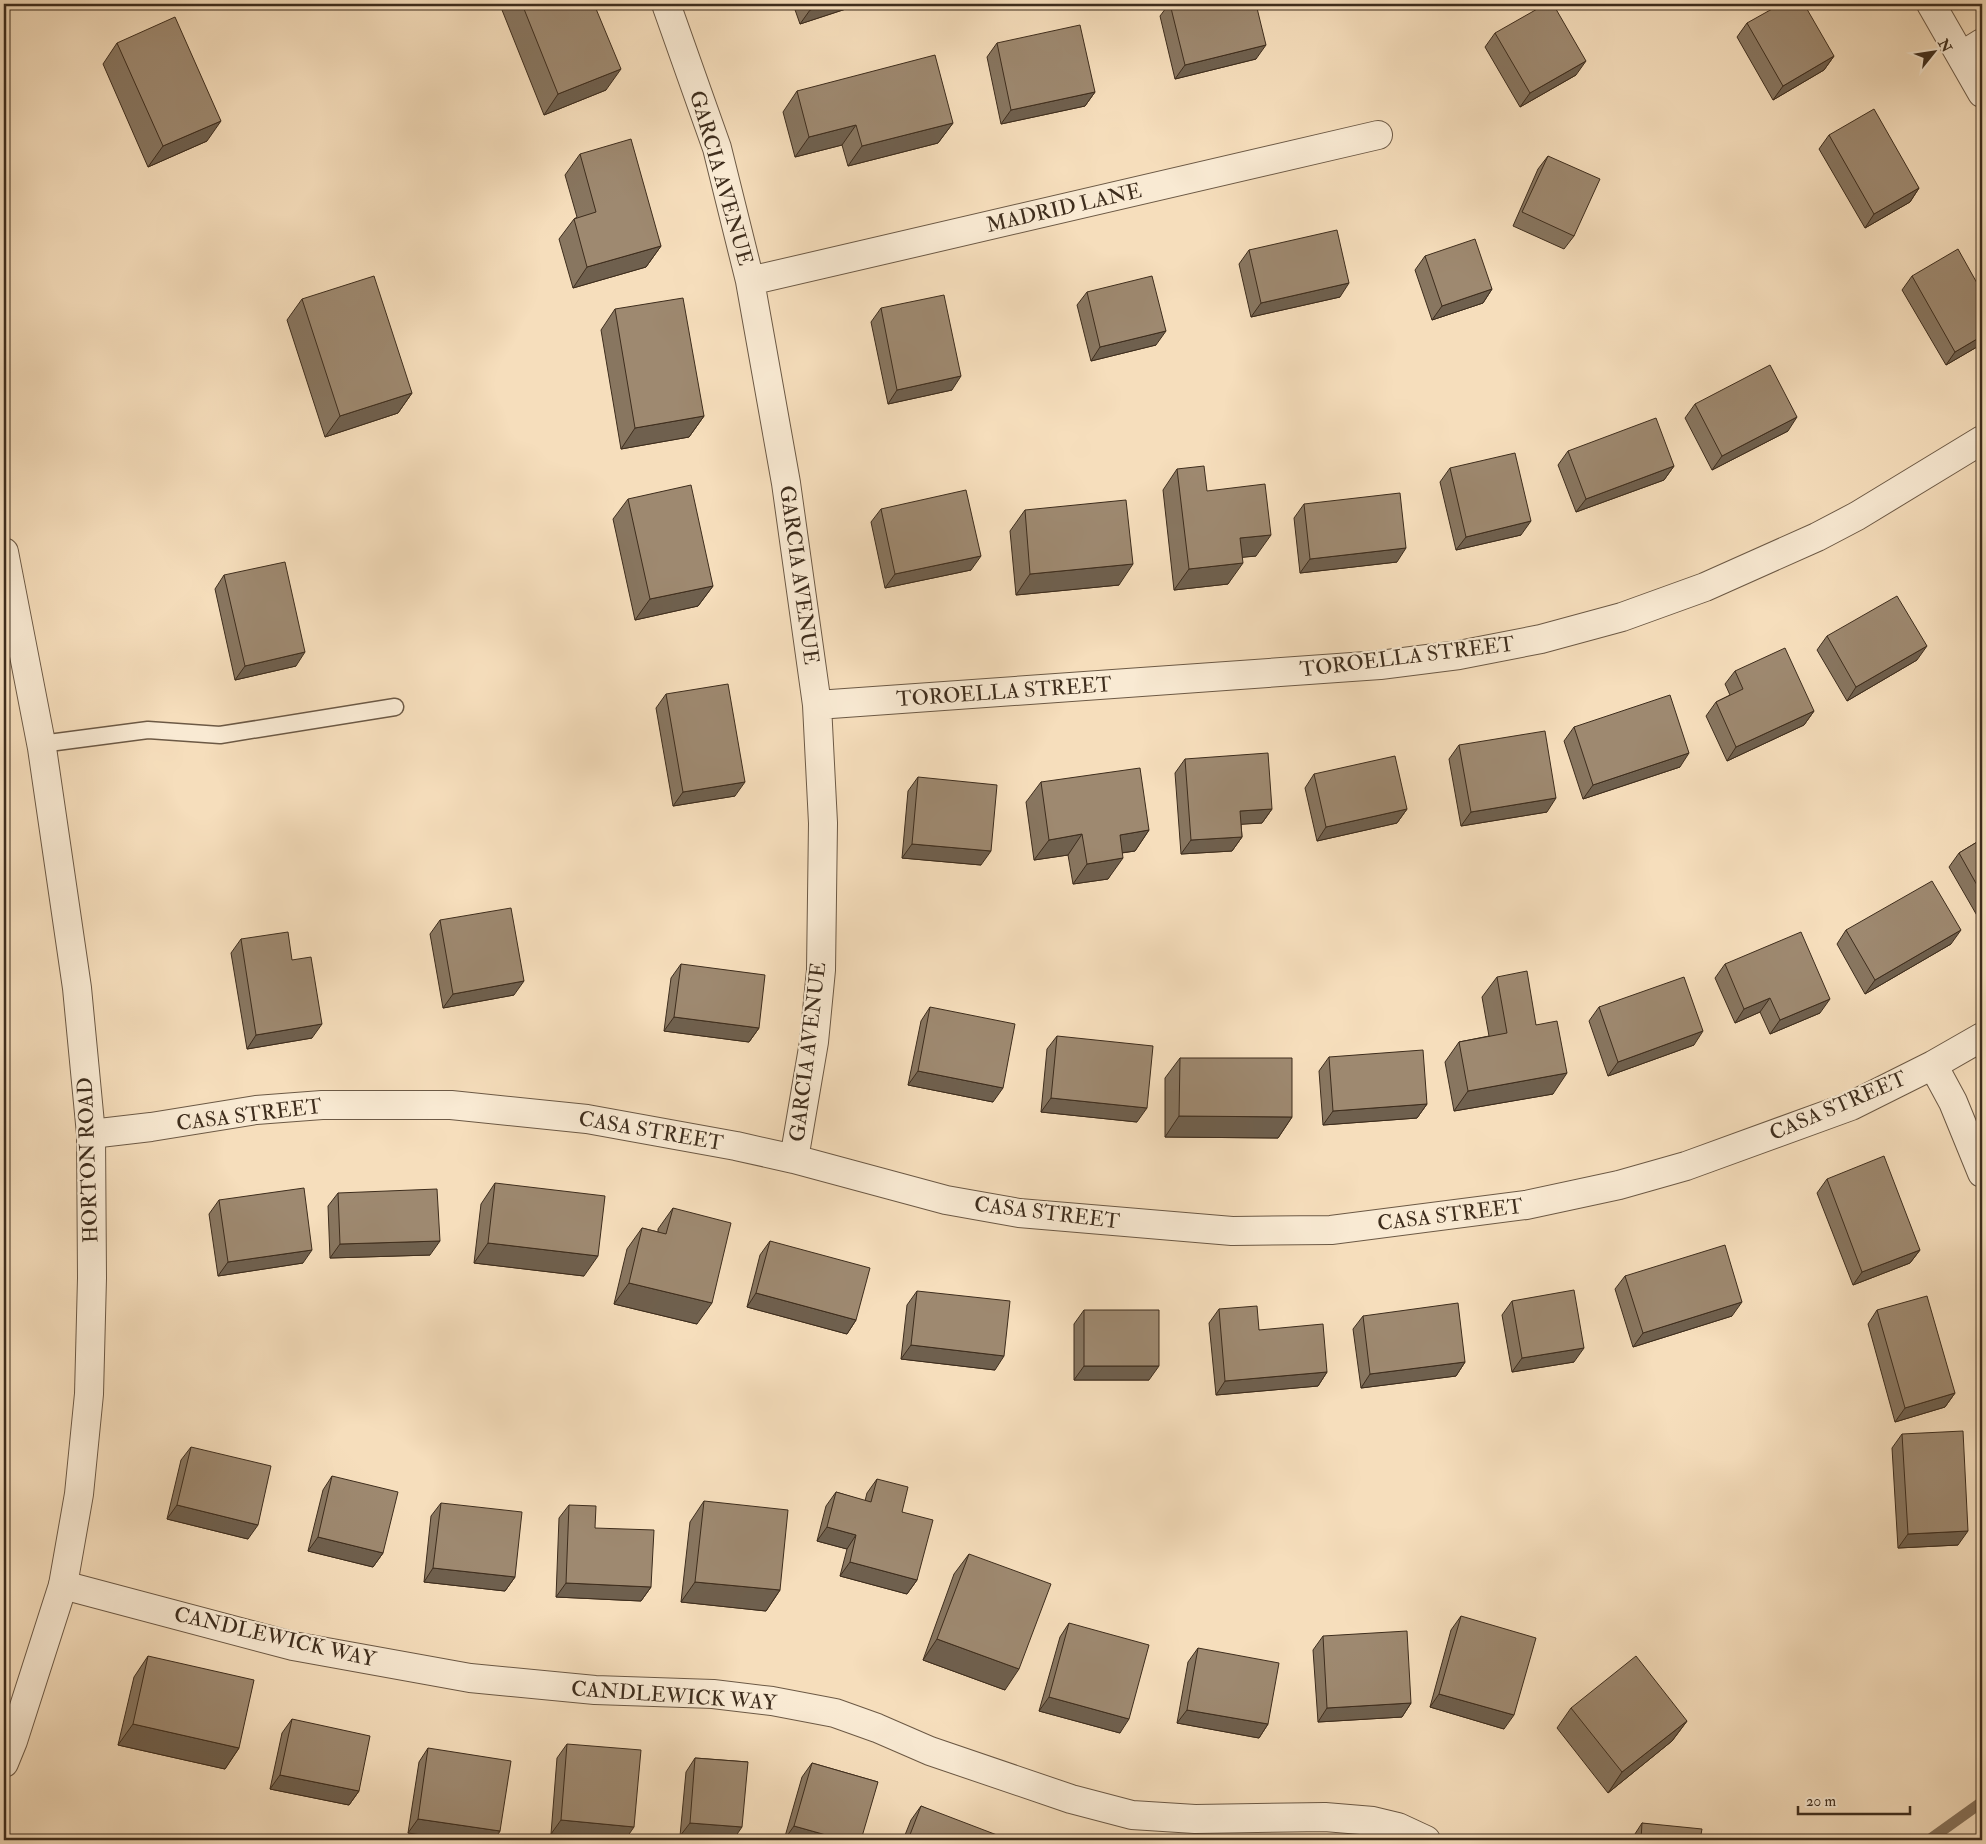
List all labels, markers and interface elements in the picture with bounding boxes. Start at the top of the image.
north arrow [1908,28,1958,78]
text: N [1934,35,1956,56]
street label: GARCIA AVENUE [683,87,759,269]
street label: MADRID LANE [984,177,1144,239]
street label: GARCIA AVENUE [773,484,825,666]
street label: TOROELLA STREET [1298,630,1516,684]
street label: TOROELLA STREET [895,671,1113,713]
street label: GARCIA AVENUE [784,961,832,1143]
street label: CASA STREET [1765,1065,1911,1147]
street label: HORTON ROAD [72,1077,104,1243]
street label: CASA STREET [175,1093,324,1137]
street label: CASA STREET [577,1105,726,1157]
street label: CASA STREET [973,1191,1122,1235]
street label: CASA STREET [1376,1193,1525,1237]
street label: CANDLEWICK WAY [172,1601,379,1673]
street label: CANDLEWICK WAY [570,1675,778,1717]
scale bar [1798,1784,1911,1816]
text: 20 m [1806,1792,1836,1811]

